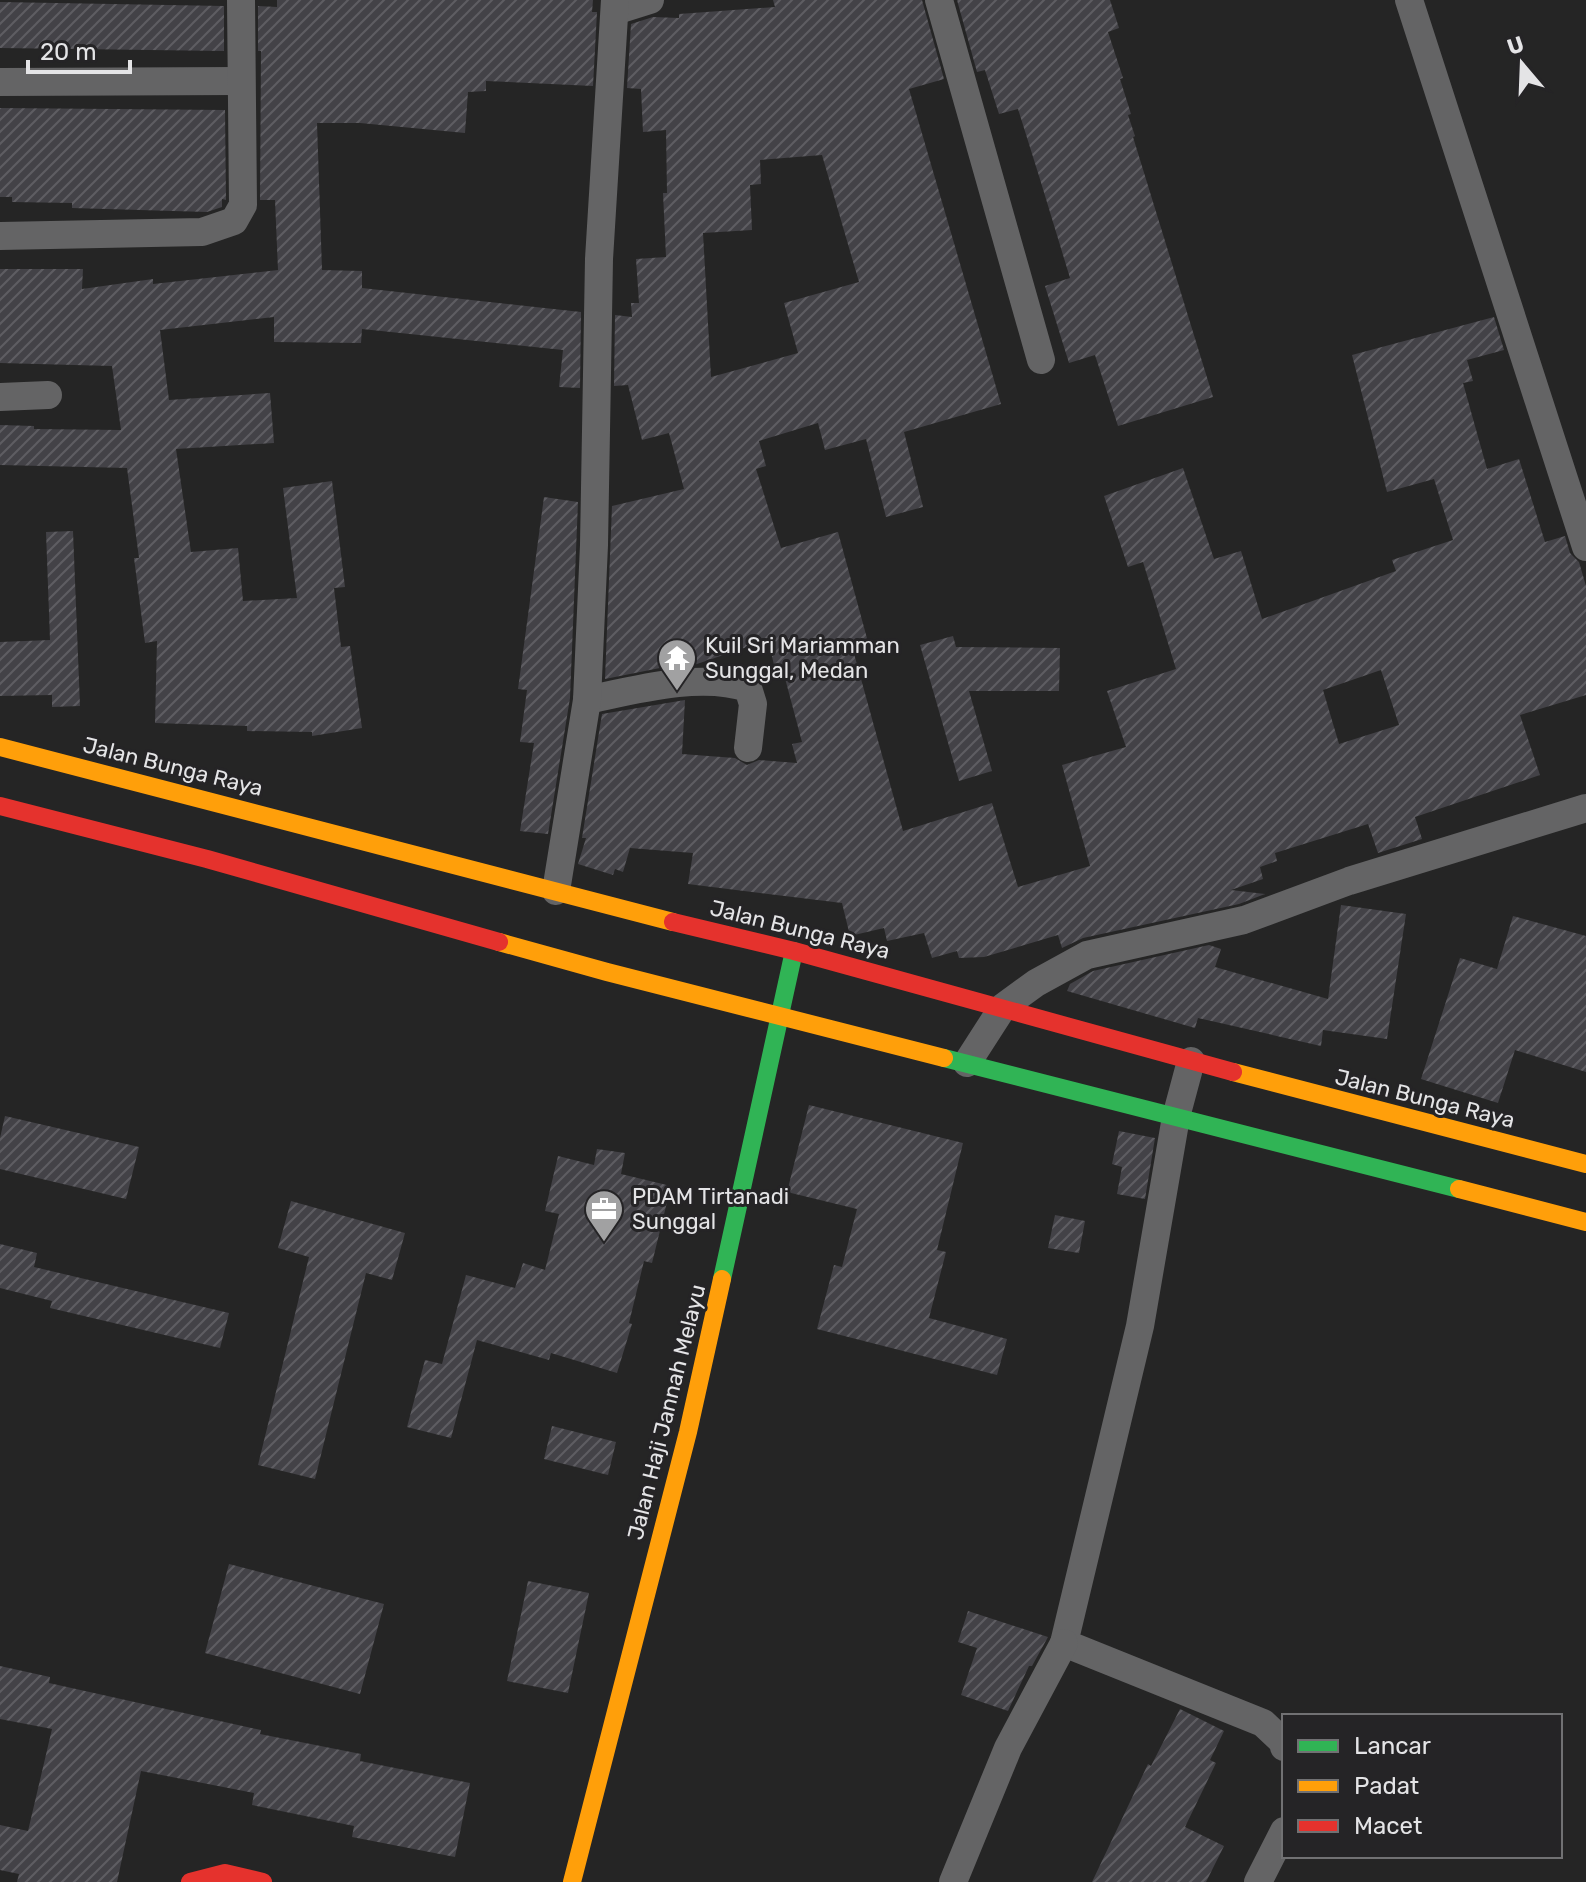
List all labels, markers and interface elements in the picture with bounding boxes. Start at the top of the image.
scale bar [28,24,130,74]
north arrow [1482,24,1562,104]
text: U [1504,30,1528,61]
text: 20 m [40,38,97,66]
place label: Kuil Sri Mariamman Sunggal, Medan [705,632,900,684]
temple icon: Kuil Sri Mariamman Sunggal, Medan [656,637,698,692]
street label: Jalan Bunga Raya [80,731,266,802]
street label: Jalan Bunga Raya [707,894,893,965]
street label: Jalan Bunga Raya [1332,1063,1518,1134]
place label: PDAM Tirtanadi Sunggal [632,1183,789,1235]
office icon: PDAM Tirtanadi Sunggal [583,1188,625,1243]
street label: Jalan Haji Jannah Melayu [622,1281,711,1543]
legend [1282,1714,1562,1858]
text: Lancar [1354,1732,1431,1760]
text: Padat [1354,1772,1419,1800]
text: Macet [1354,1812,1422,1840]

